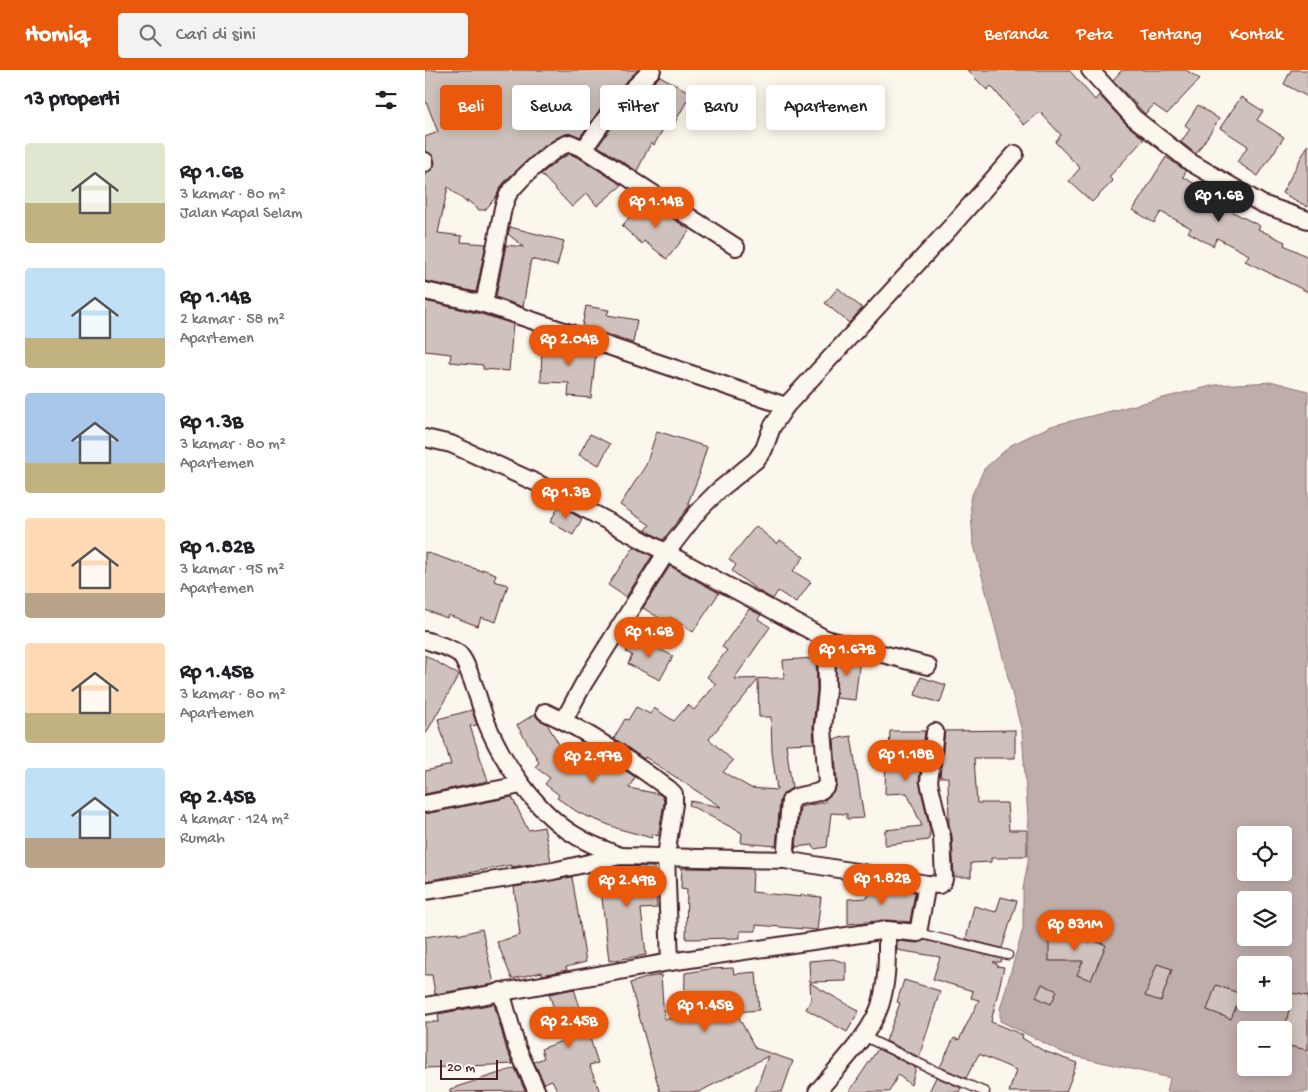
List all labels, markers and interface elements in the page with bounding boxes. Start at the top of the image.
search box [118,13,468,58]
text: Homiq [25,21,88,50]
icon: search [136,21,164,49]
text: Cari di sini [176,24,256,47]
text: Beranda [984,25,1048,46]
text: Peta [1076,25,1113,46]
text: Tentang [1141,25,1202,46]
text: Kontak [1230,25,1283,46]
chip: Beli [440,85,502,130]
chip: Sewa [512,85,590,130]
chip: Filter [600,85,676,130]
chip: Baru [686,85,756,130]
chip: Apartemen [766,85,885,130]
icon: filters [372,86,400,114]
text: 13 properti [25,88,120,113]
text: Rp 1.6B [180,161,243,186]
icon: home [65,163,125,223]
pin: Rp 1.6B [1173,180,1265,223]
text: 3 kamar · 80 m² [180,186,286,205]
pin: Rp 1.14B [604,186,708,229]
text: Rp 1.6B [1195,187,1243,206]
text: Rp 1.14B [629,193,683,212]
text: Jalan Kapal Selam [180,205,302,224]
text: Rp 1.14B [180,286,251,311]
icon: home [65,288,125,348]
text: 2 kamar · 58 m² [180,311,285,330]
pin: Rp 2.04B [517,324,621,367]
text: Apartemen [180,330,254,349]
text: Rp 2.04B [540,331,598,350]
text: Rp 1.3B [180,411,243,436]
icon: home [65,413,125,473]
text: 3 kamar · 80 m² [180,436,286,455]
text: Apartemen [180,455,254,474]
pin: Rp 1.3B [520,478,612,520]
text: Rp 1.3B [542,484,590,503]
text: Rp 1.82B [180,536,254,561]
icon: home [65,538,125,598]
text: 3 kamar · 95 m² [180,561,285,580]
text: Apartemen [180,580,254,599]
pin: Rp 1.6B [603,616,695,659]
text: Rp 1.6B [625,623,673,642]
pin: Rp 1.67B [795,634,899,677]
text: Rp 1.67B [819,641,875,660]
text: Rp 1.45B [180,661,253,686]
icon: home [65,663,125,723]
text: 3 kamar · 80 m² [180,686,286,705]
text: Apartemen [180,705,254,724]
pin: Rp 1.18B [854,740,958,782]
pin: Rp 2.97B [541,742,645,784]
text: Rp 1.18B [879,746,933,765]
text: Rp 2.97B [564,748,622,767]
text: Rp 2.45B [180,786,255,811]
icon: home [65,788,125,848]
text: 4 kamar · 124 m² [180,811,289,830]
map controls [1237,826,1292,1076]
button: locate [1237,826,1292,881]
text: Rumah [180,830,225,849]
pin: Rp 1.82B [830,864,934,906]
pin: Rp 2.49B [575,866,679,908]
text: Rp 1.82B [854,870,910,889]
text: Rp 2.49B [599,872,655,891]
button: layers [1237,891,1292,946]
pin: Rp 831M [1029,910,1121,952]
text: Rp 831M [1048,916,1102,935]
button: + [1237,956,1292,1011]
pin: Rp 1.45B [653,990,757,1033]
text: Rp 1.45B [677,997,733,1016]
pin: Rp 2.45B [517,1006,621,1049]
text: Rp 2.45B [540,1013,598,1032]
button: − [1237,1021,1292,1076]
scale bar [440,1057,497,1080]
text: 20 m [447,1060,475,1077]

